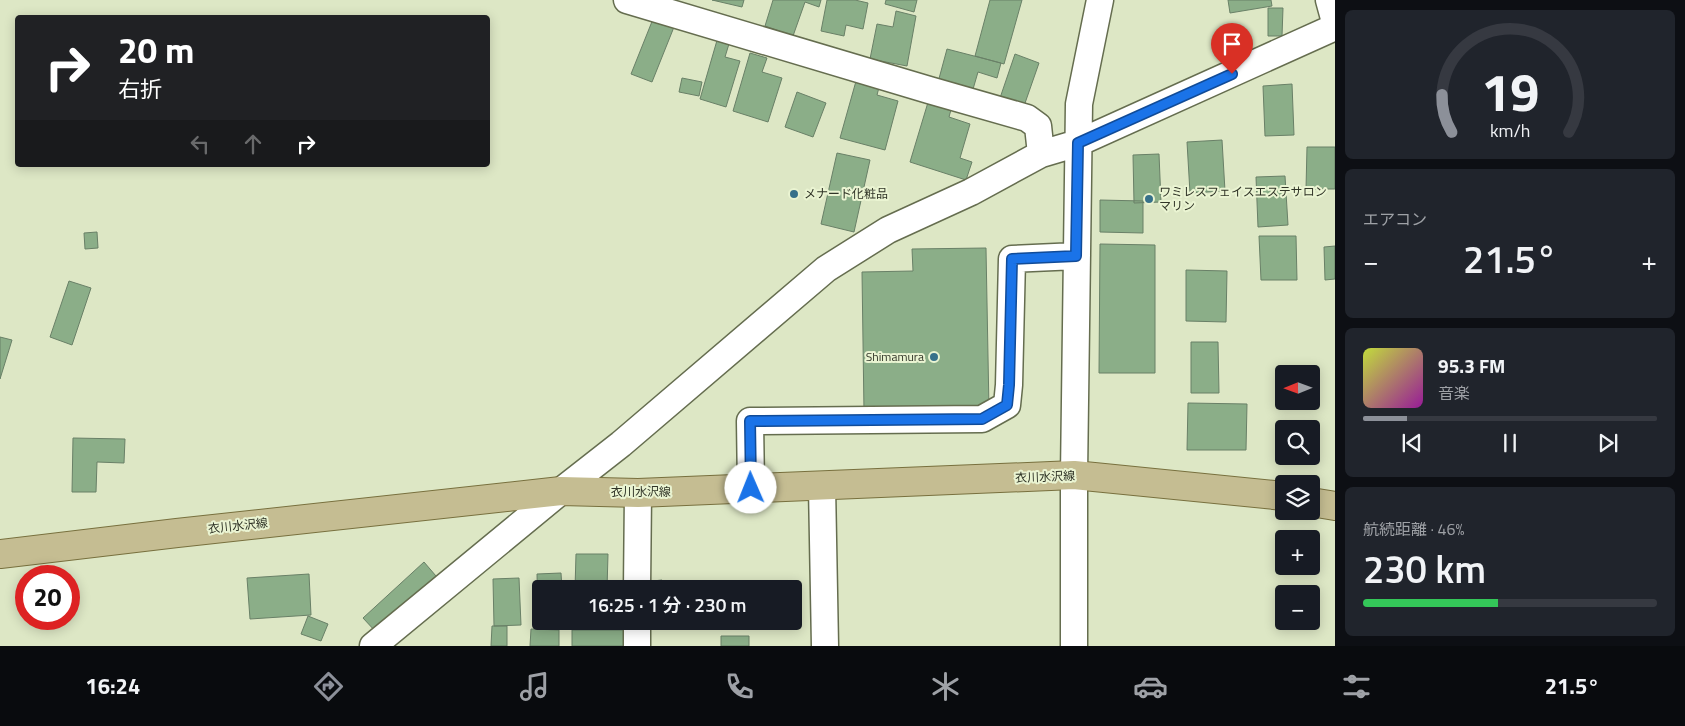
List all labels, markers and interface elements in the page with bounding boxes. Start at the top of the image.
text: 20 m [118,23,194,77]
pin [1211,23,1253,74]
icon: arrive [1218,30,1246,58]
icon: right [35,35,100,100]
text: 19 [1481,52,1539,131]
text: 右折 [118,72,162,106]
text: km/h [1490,117,1530,144]
icon: left [186,130,214,158]
icon: ahead [239,130,267,158]
icon: right [292,130,320,158]
place label: ワミレスフェイスエステサロン マリン [1159,182,1327,215]
place label: メナード化粧品 [804,184,888,203]
marker: メナード化粧品 [788,188,800,200]
marker: ワミレスフェイスエステサロン マリン [1143,193,1155,205]
text: エアコン [1363,207,1427,231]
text: 21.5° [1463,230,1557,288]
text: − [1363,239,1379,282]
text: + [1641,239,1657,282]
place label: Shimamura [866,347,924,366]
marker: Shimamura [928,351,940,363]
text: 95.3 FM [1438,351,1505,380]
north arrow [1275,365,1320,410]
map controls [1275,365,1320,630]
text: 音楽 [1438,381,1470,405]
button: search [1275,420,1320,465]
icon: previous [1398,429,1426,457]
icon: pause [1496,429,1524,457]
icon: next [1594,429,1622,457]
position arrow [724,461,776,513]
street label: 衣川水沢線 [1015,466,1075,487]
button: layers [1275,475,1320,520]
street label: 衣川水沢線 [611,482,671,501]
street label: 衣川水沢線 [207,513,269,538]
text: 航続距離 · 46% [1363,517,1464,541]
button: + [1275,530,1320,575]
text: 230 km [1363,540,1486,598]
speed limit sign: 20 [15,565,80,630]
button: − [1275,585,1320,630]
text: 16:25 · 1 分 · 230 m [588,590,746,619]
text: 16:24 [85,669,140,703]
icon: directions [311,669,346,704]
icon: music [517,669,552,704]
icon: phone [722,669,757,704]
icon: climate [928,669,963,704]
icon: car [1133,669,1168,704]
icon: filters [1339,669,1374,704]
text: 21.5° [1545,669,1600,703]

